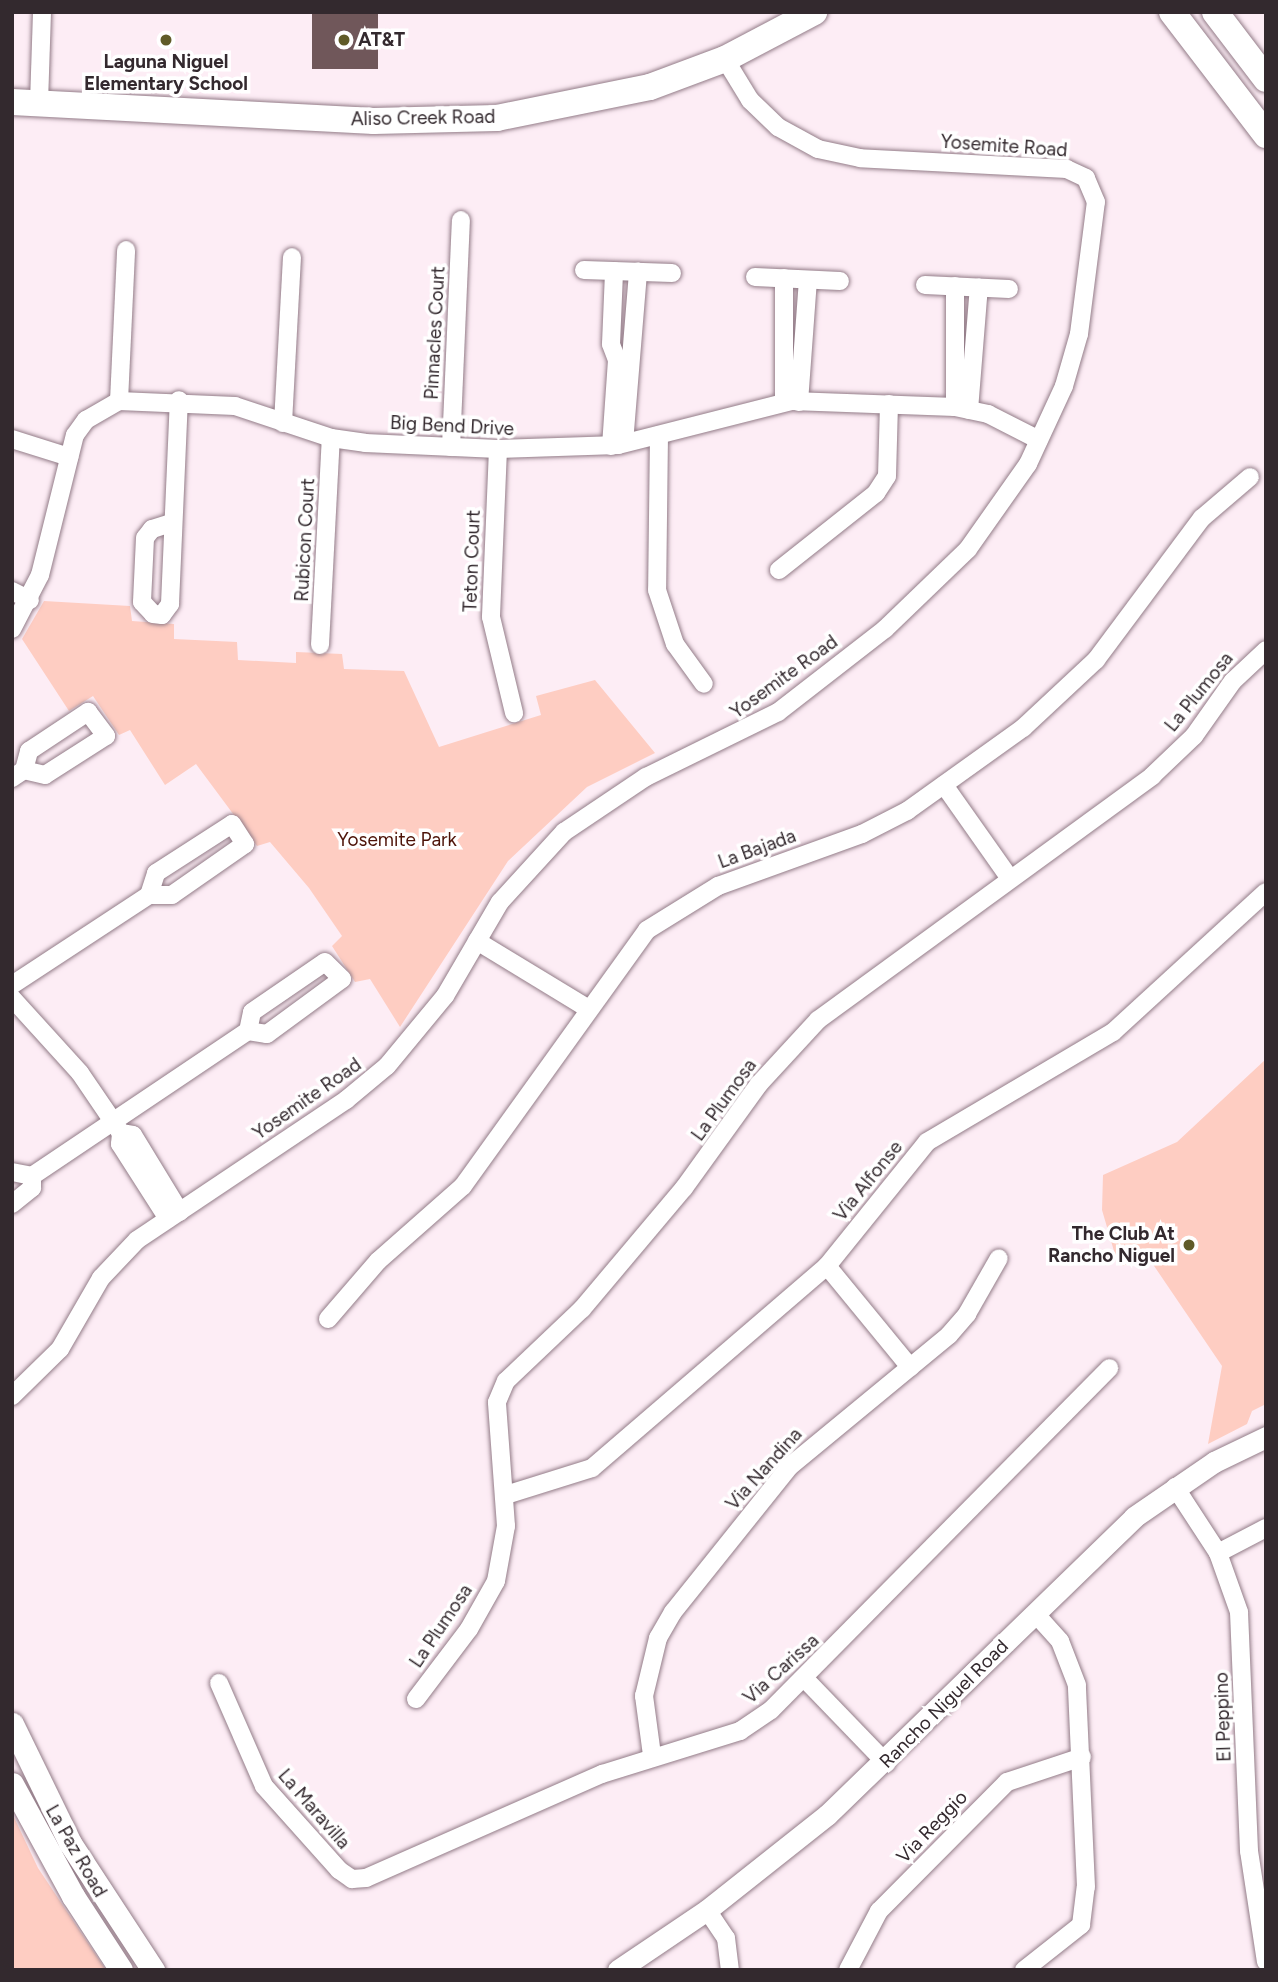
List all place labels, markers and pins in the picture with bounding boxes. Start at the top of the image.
place label: AT&T [358,29,405,51]
marker: Laguna Niguel Elementary School [158,32,174,48]
marker: AT&T [336,32,352,48]
place label: Laguna Niguel Elementary School [84,51,248,95]
place label: The Club At Rancho Niguel [1048,1223,1175,1267]
marker: The Club At Rancho Niguel [1181,1237,1197,1253]

